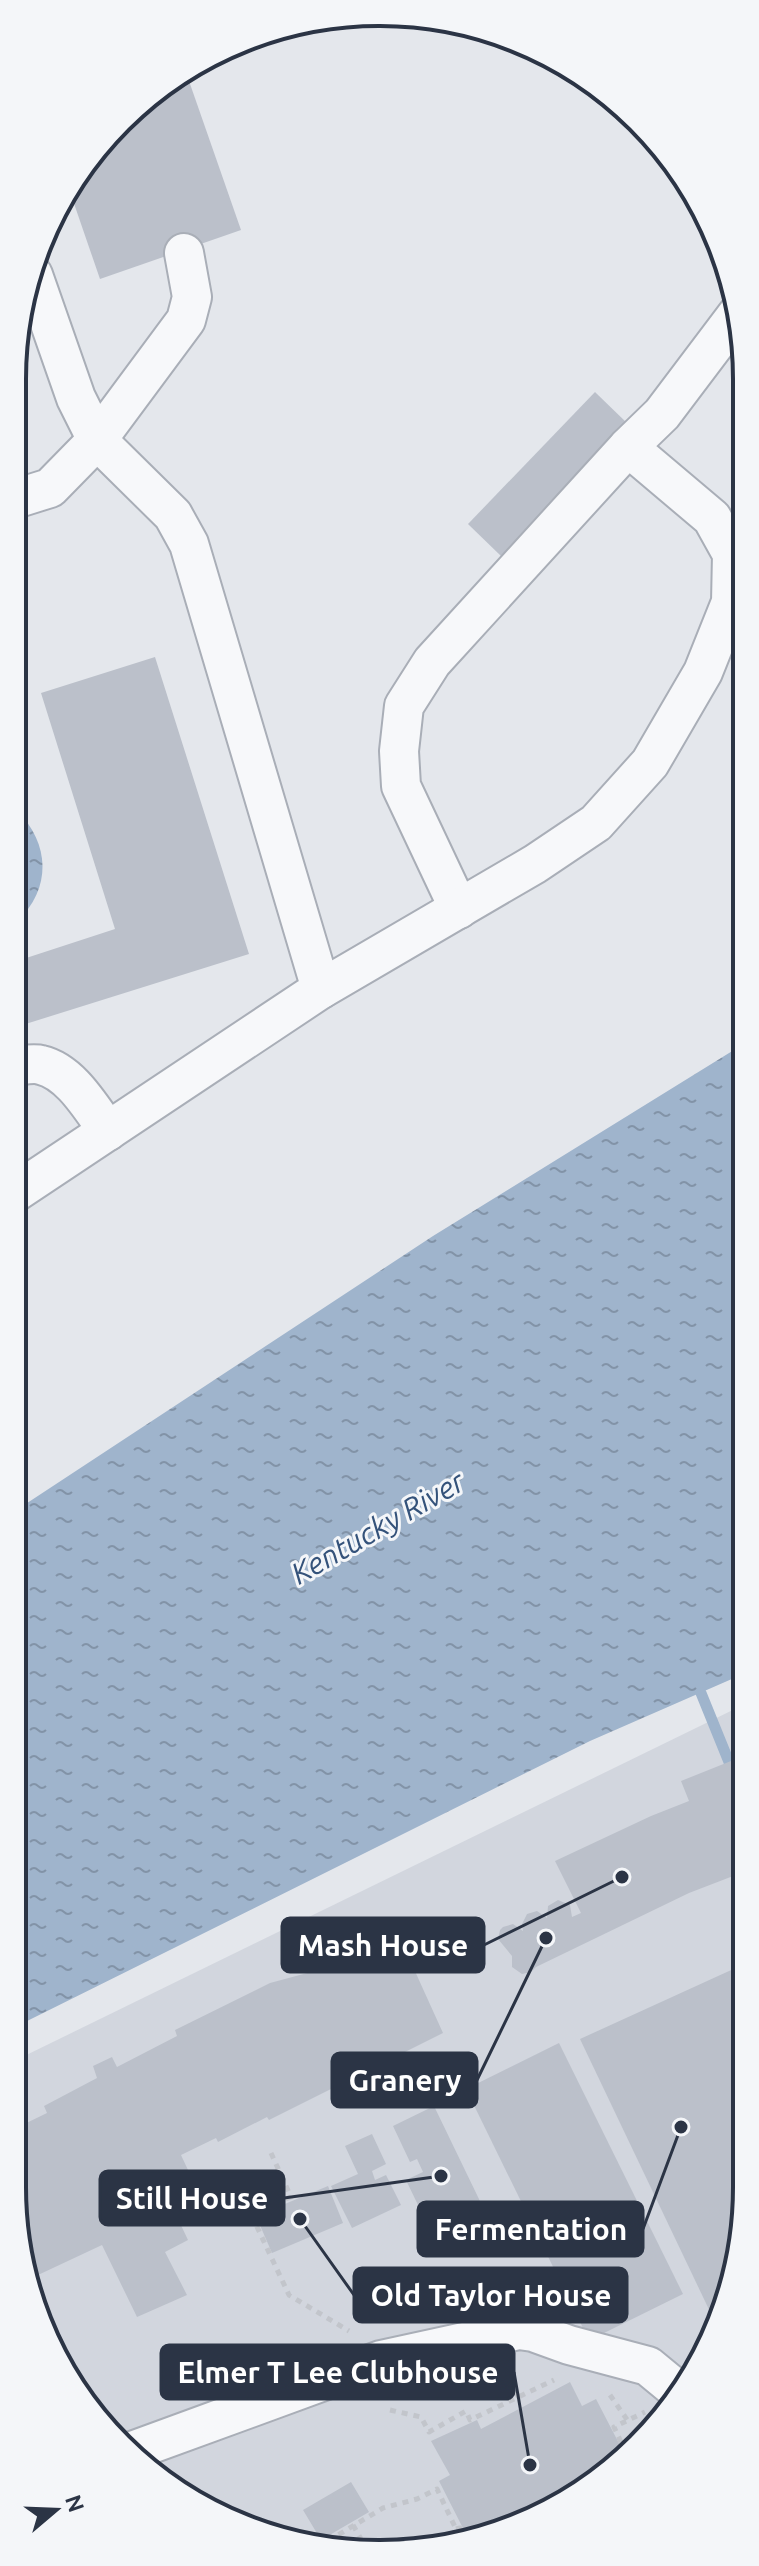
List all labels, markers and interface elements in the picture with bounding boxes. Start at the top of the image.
water label: Kentucky River [285,1463,472,1590]
callout: Mash House [282,1918,484,1972]
text: Mash House [298,1928,468,1962]
callout: Granery [332,2053,477,2107]
text: Granery [348,2063,462,2097]
callout: Still House [100,2171,284,2225]
text: Still House [116,2181,268,2215]
callout: Fermentation [418,2202,643,2256]
text: Fermentation [435,2212,627,2246]
callout: Old Taylor House [354,2268,627,2322]
text: Old Taylor House [370,2278,612,2312]
callout: Elmer T Lee Clubhouse [161,2345,514,2399]
text: Elmer T Lee Clubhouse [177,2355,499,2389]
north arrow [16,2470,96,2550]
text: N [61,2491,90,2515]

